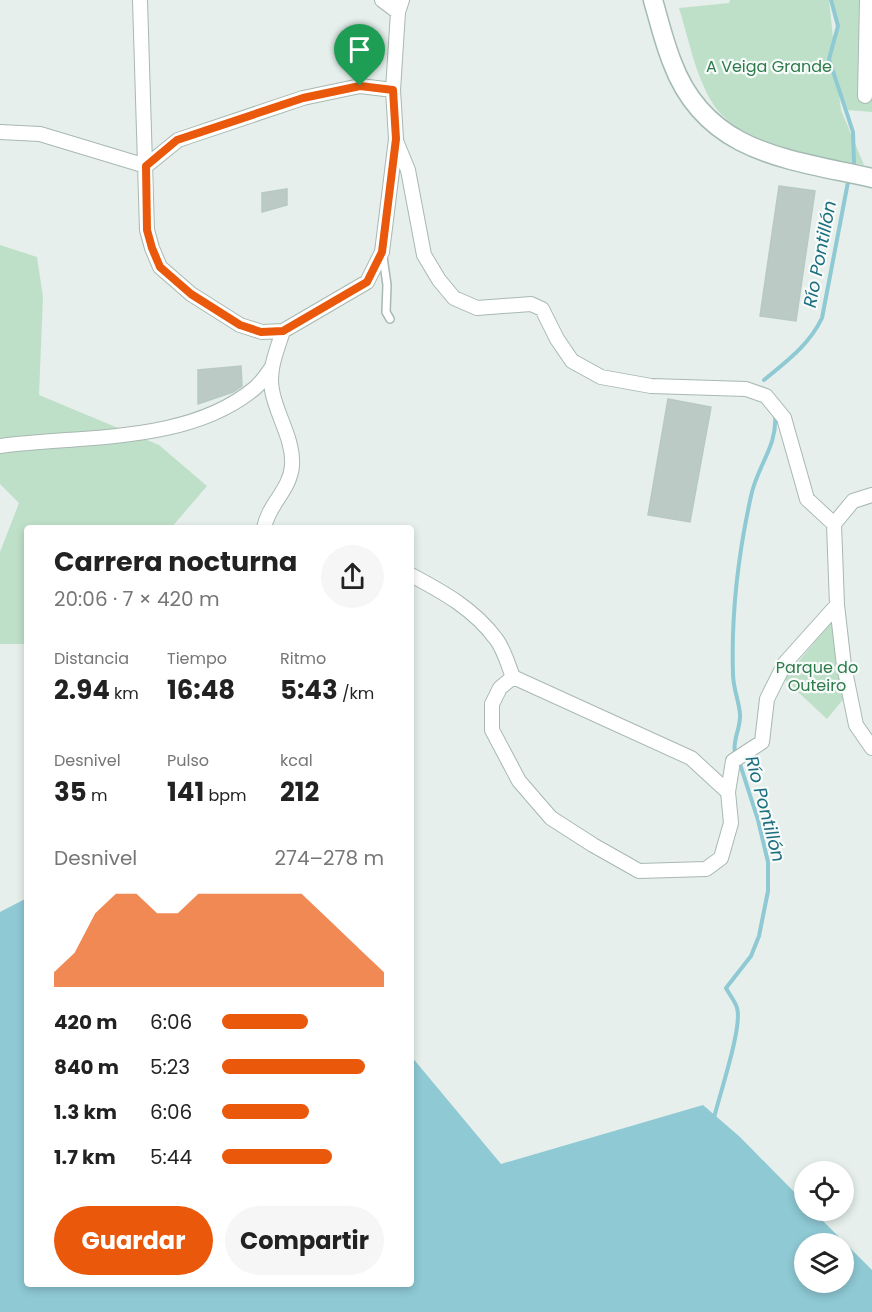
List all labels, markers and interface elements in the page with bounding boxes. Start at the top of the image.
pin [334,24,385,86]
icon: arrive [343,33,376,66]
park label: A Veiga Grande [706,55,832,78]
water label: Río Pontillón [797,198,842,310]
text: Carrera nocturna [54,543,297,580]
button: share [321,545,384,608]
text: 20:06 · 7 × 420 m [54,585,220,613]
text: Distancia [54,647,129,670]
text: Tiempo [167,647,227,670]
text: Ritmo [280,647,326,670]
park label: Parque do Outeiro [776,656,858,697]
text: 2.94 [54,672,110,708]
text: 16:48 [167,672,235,708]
text: 5:43 [280,672,338,708]
text: km [110,682,139,705]
text: /km [338,682,374,705]
text: Desnivel [54,749,121,772]
text: Pulso [167,749,209,772]
text: kcal [280,749,313,772]
water label: Río Pontillón [739,753,792,865]
text: 35 [54,774,87,810]
text: 141 [167,774,204,810]
text: 212 [280,774,319,810]
text: m [87,784,107,807]
text: bpm [204,784,247,807]
text: Desnivel [54,844,137,872]
text: 274–278 m [274,844,384,872]
text: 420 m [54,1008,117,1036]
text: 6:06 [150,1008,192,1036]
text: 840 m [54,1053,119,1081]
text: 5:23 [150,1053,190,1081]
text: 1.3 km [54,1098,117,1126]
text: 6:06 [150,1098,192,1126]
text: 1.7 km [54,1143,116,1171]
text: 5:44 [150,1143,192,1171]
map controls [794,1161,854,1293]
button: locate [794,1161,854,1221]
button: Guardar [54,1206,213,1275]
button: Compartir [225,1206,384,1275]
button: layers [794,1233,854,1293]

